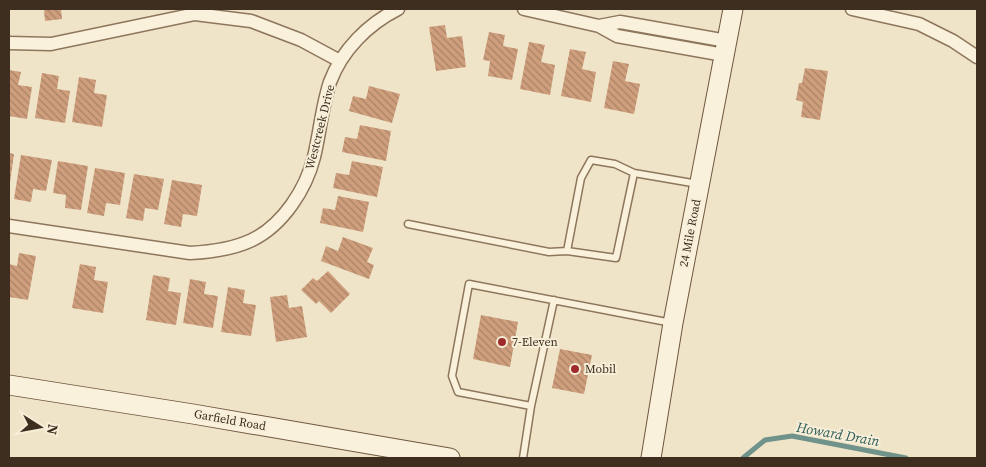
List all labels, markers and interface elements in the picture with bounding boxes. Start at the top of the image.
street label: Westcreek Drive [302,83,338,171]
street label: 24 Mile Road [676,197,704,268]
place label: 7-Eleven [512,334,558,350]
marker: 7-Eleven [496,336,508,348]
place label: Mobil [585,361,617,377]
marker: Mobil [569,363,581,375]
north arrow [15,402,65,452]
street label: Garfield Road [193,406,268,434]
water label: Howard Drain [794,417,881,451]
text: N [42,423,64,436]

